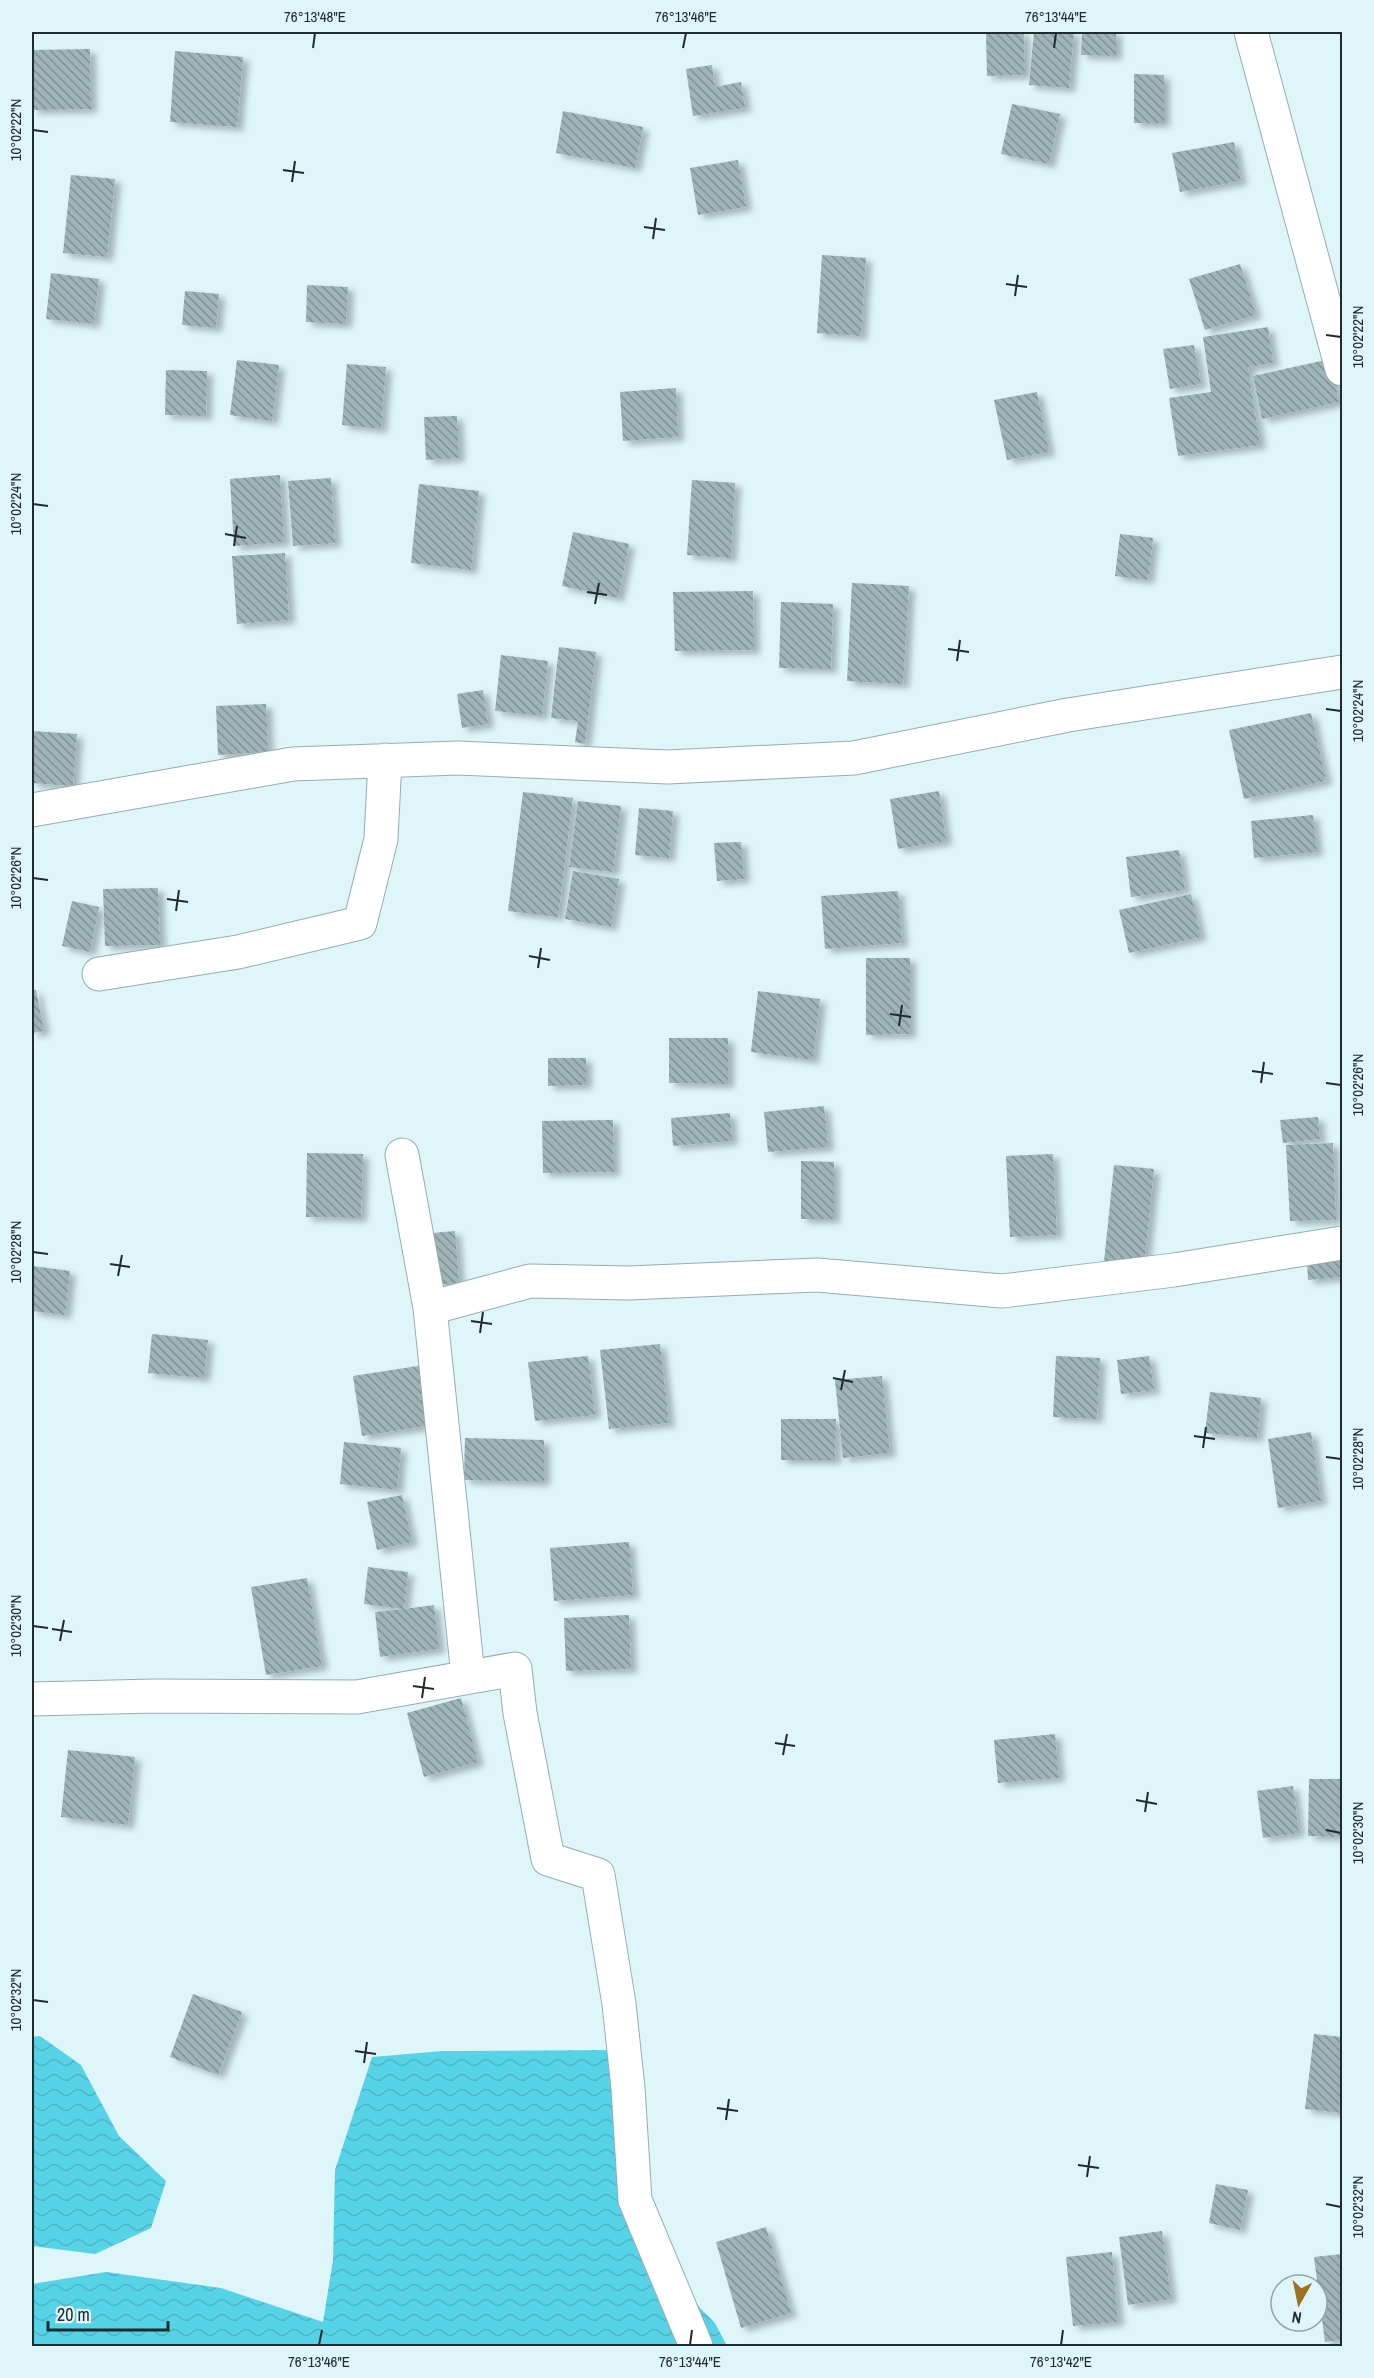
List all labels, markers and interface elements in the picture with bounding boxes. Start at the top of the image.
text: 76°13'48"E [284,6,346,27]
text: 76°13'46"E [655,6,717,27]
text: 76°13'44"E [1025,6,1087,27]
text: 10°02'22"N [5,99,26,161]
text: 10°02'22"N [1347,306,1368,368]
text: 10°02'24"N [5,473,26,535]
text: 10°02'24"N [1347,680,1368,742]
text: 10°02'26"N [5,847,26,909]
text: 10°02'26"N [1347,1054,1368,1116]
text: 10°02'28"N [5,1221,26,1283]
text: 10°02'28"N [1347,1428,1368,1490]
text: 10°02'30"N [5,1595,26,1657]
text: 10°02'30"N [1347,1802,1368,1864]
text: 10°02'32"N [5,1969,26,2031]
text: 10°02'32"N [1347,2176,1368,2238]
north arrow [1269,2273,1329,2333]
scale bar [48,2294,168,2332]
text: 20 m [57,2302,90,2327]
text: N [1290,2306,1303,2329]
text: 76°13'46"E [288,2351,350,2372]
text: 76°13'44"E [659,2351,721,2372]
text: 76°13'42"E [1030,2351,1092,2372]

